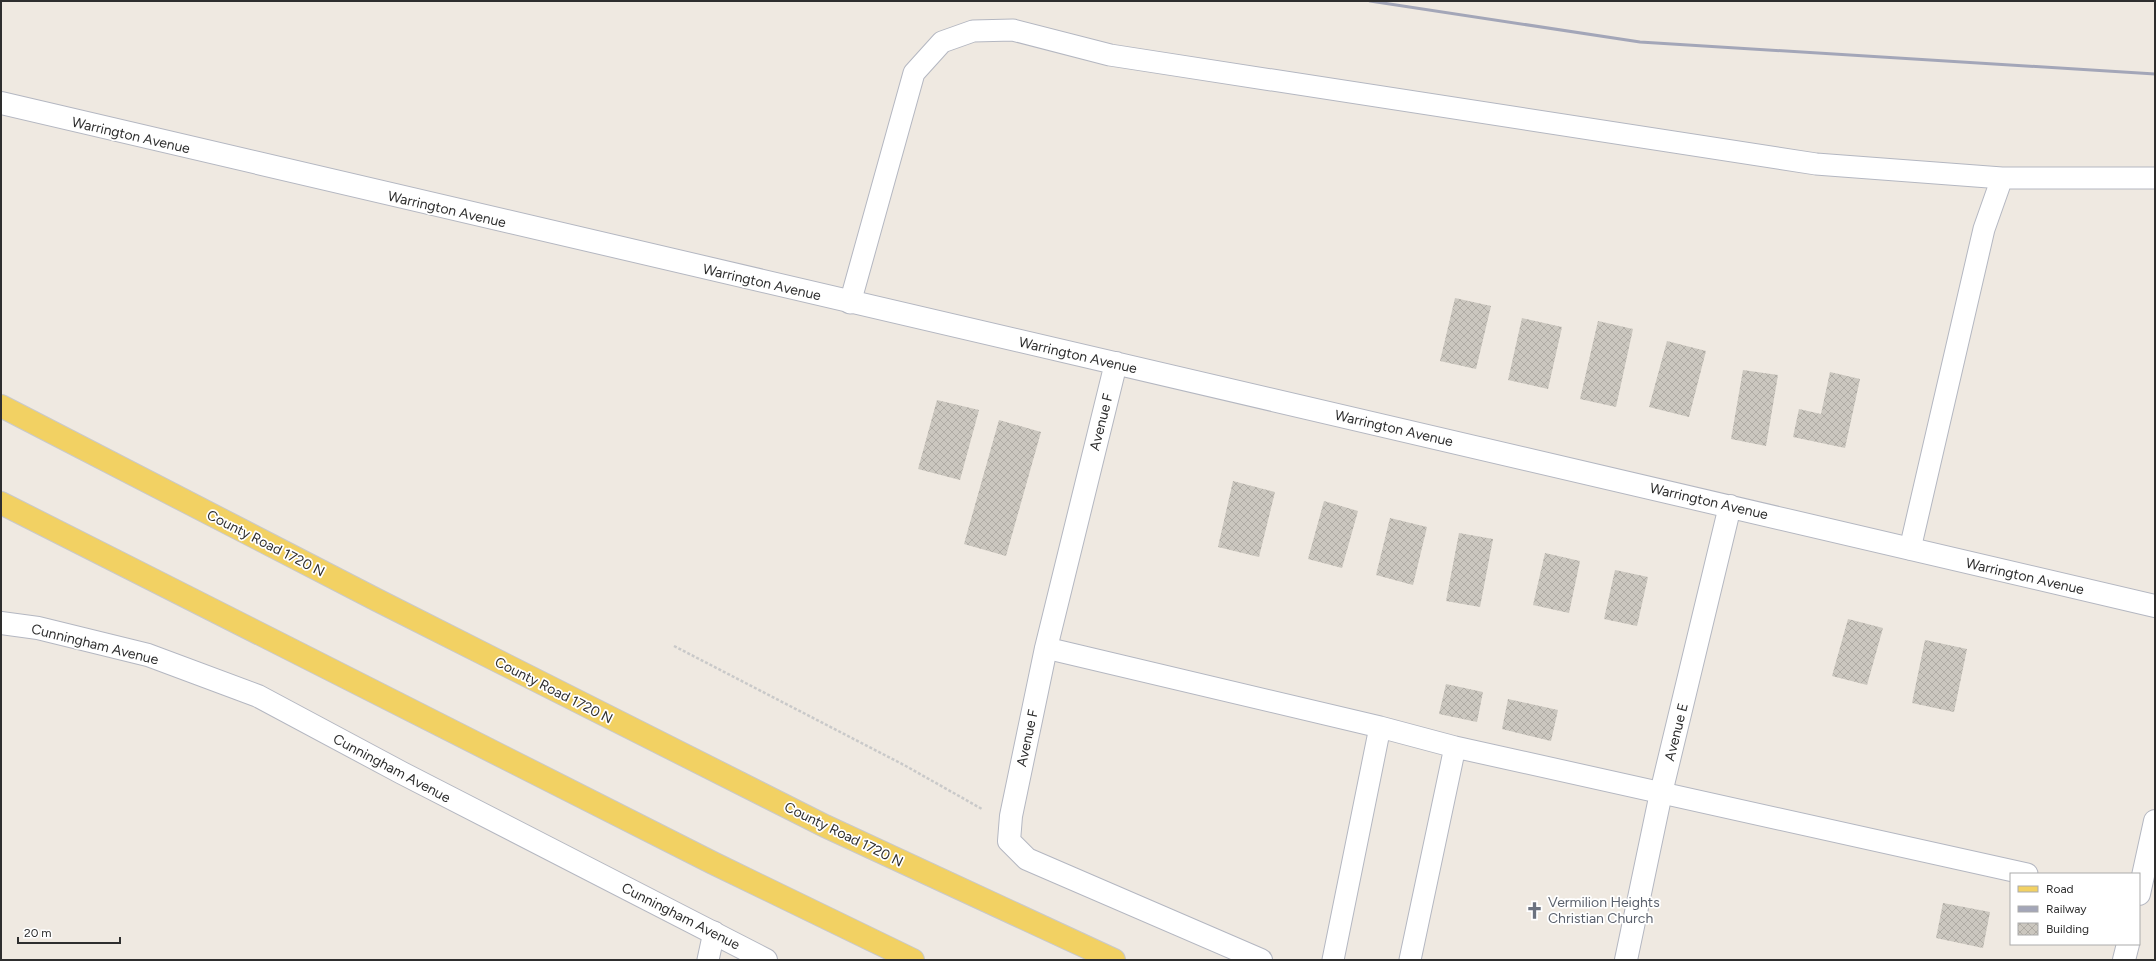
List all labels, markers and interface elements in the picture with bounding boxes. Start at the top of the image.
street label: Warrington Avenue [70,114,192,157]
street label: Warrington Avenue [386,188,508,231]
street label: Warrington Avenue [701,261,823,304]
street label: Warrington Avenue [1017,334,1139,377]
street label: Avenue F [1086,391,1117,453]
street label: Warrington Avenue [1333,407,1455,450]
street label: Warrington Avenue [1648,480,1770,523]
street label: County Road 1720 N [204,506,328,581]
street label: Warrington Avenue [1964,555,2086,598]
street label: Cunningham Avenue [30,620,161,669]
street label: County Road 1720 N [492,653,616,728]
street label: Avenue E [1661,701,1692,763]
street label: Avenue F [1013,707,1042,768]
street label: Cunningham Avenue [330,730,454,807]
street label: County Road 1720 N [782,798,906,871]
legend [2010,873,2140,945]
street label: Cunningham Avenue [619,879,743,954]
text: Road [2046,882,2074,896]
place label: Vermilion Heights Christian Church [1548,894,1660,927]
church icon: Vermilion Heights Christian Church [1525,900,1545,920]
text: Railway [2046,902,2087,916]
scale bar [18,919,120,945]
text: Building [2046,922,2089,936]
text: 20 m [24,926,52,940]

